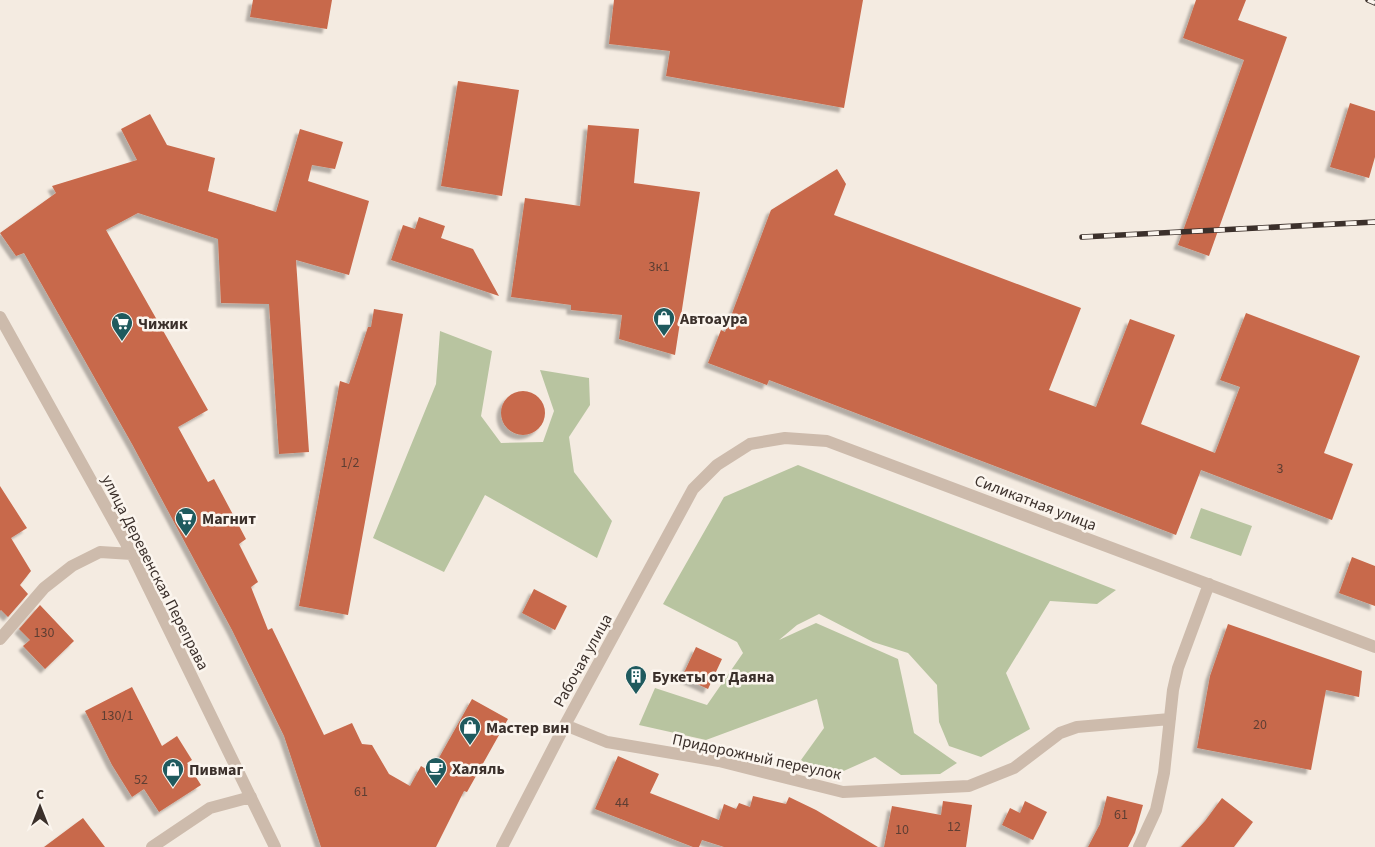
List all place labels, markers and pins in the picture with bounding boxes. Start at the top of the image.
shop icon: Автоаура [652,306,676,337]
place label: Автоаура [679,308,748,330]
supermarket icon: Чижик [110,311,134,342]
place label: Чижик [138,313,188,335]
supermarket icon: Магнит [174,506,198,537]
place label: Магнит [202,508,256,530]
building icon: Букеты от Даяна [624,664,648,695]
place label: Букеты от Даяна [652,666,774,688]
shop icon: Мастер вин [458,715,482,746]
place label: Мастер вин [486,717,569,739]
cafe icon: Халяль [424,756,448,787]
shop icon: Пивмаг [161,757,185,788]
place label: Халяль [452,758,505,780]
place label: Пивмаг [189,759,243,781]

